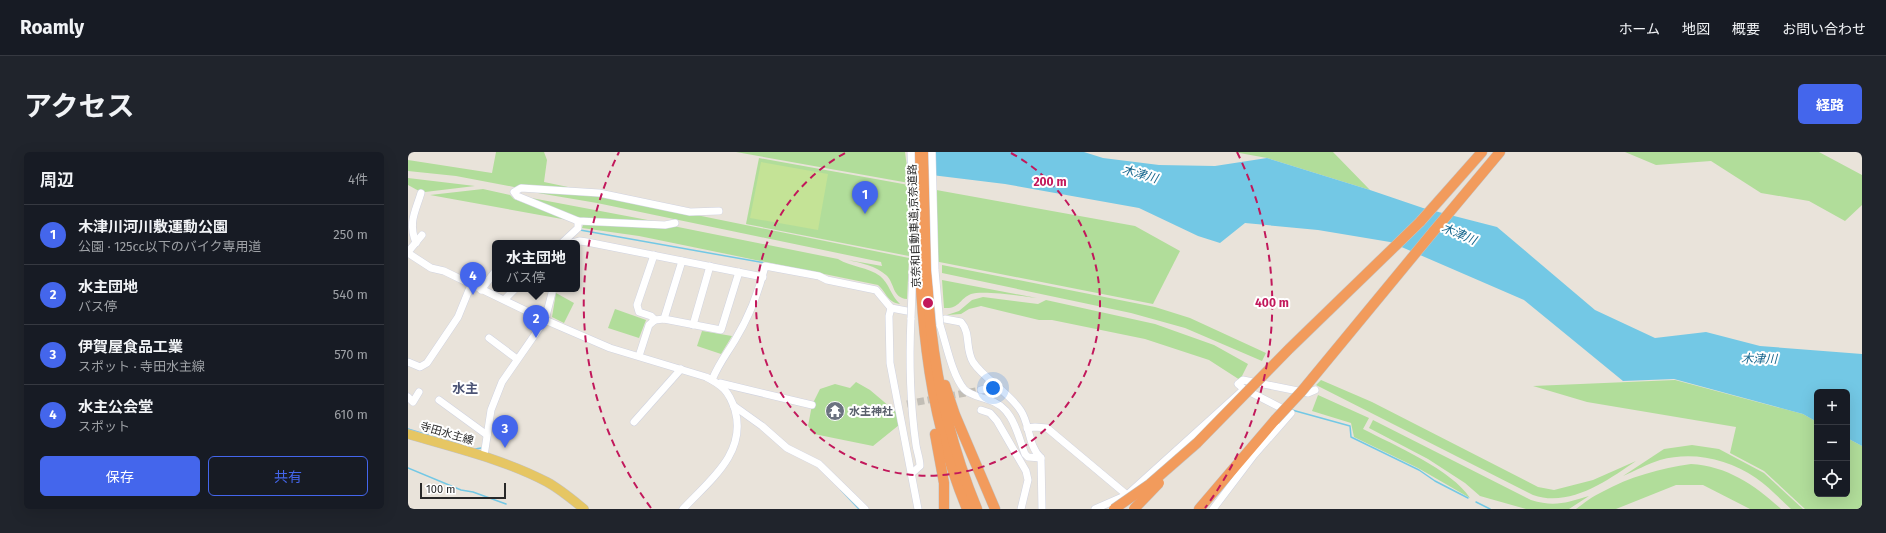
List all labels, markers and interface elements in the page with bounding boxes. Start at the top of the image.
text: Roamly [20,16,84,39]
text: ホーム [1618,21,1660,38]
text: 地図 [1682,21,1710,38]
text: 概要 [1732,21,1760,38]
text: お問い合わせ [1782,21,1866,38]
button: 経路 [1798,84,1862,124]
text: アクセス [24,90,135,123]
water label: 木津川 [1121,162,1161,186]
street label: 京奈和自動車道;京奈道路 [906,164,923,288]
text: 周辺 [40,170,74,191]
text: 4件 [348,172,368,187]
text: 200 m [1033,175,1067,189]
pin: 1 [852,181,878,214]
text: 木津川河川敷運動公園 [78,218,228,236]
water label: 木津川 [1440,221,1480,248]
text: 1 [50,227,56,242]
text: 250 m [333,227,368,242]
text: 公園 · 125cc以下のバイク専用道 [78,239,262,254]
popup [492,240,580,292]
text: 水主団地 [506,249,566,267]
pin: 4 [460,262,486,295]
text: バス停 [506,270,545,285]
text: 水主団地 [78,278,138,296]
text: 2 [50,287,56,302]
text: 540 m [333,287,368,302]
centre of rings [921,296,935,310]
text: 400 m [1255,296,1289,310]
text: バス停 [78,299,117,314]
pin: 2 [523,305,549,338]
text: 伊賀屋食品工業 [78,338,183,356]
text: 3 [50,347,56,362]
text: 570 m [334,347,368,362]
water label: 木津川 [1741,352,1779,366]
text: スポット · 寺田水主線 [78,359,205,374]
your location [983,378,1003,398]
district label: 水主 [452,381,478,396]
map controls [1814,389,1850,497]
button: + [1814,389,1850,425]
text: 水主公会堂 [78,398,153,416]
temple icon: 水主神社 [824,400,846,422]
place label: 水主神社 [849,405,893,418]
text: 4 [49,407,57,422]
text: 610 m [334,407,368,422]
pin: 3 [492,415,518,448]
text: スポット [78,419,130,434]
street label: 寺田水主線 [419,420,475,447]
button: − [1814,425,1850,461]
button: 保存 [40,456,200,496]
button: 共有 [208,456,368,496]
button: locate [1814,461,1850,497]
scale bar [420,481,506,500]
text: 100 m [426,483,455,496]

